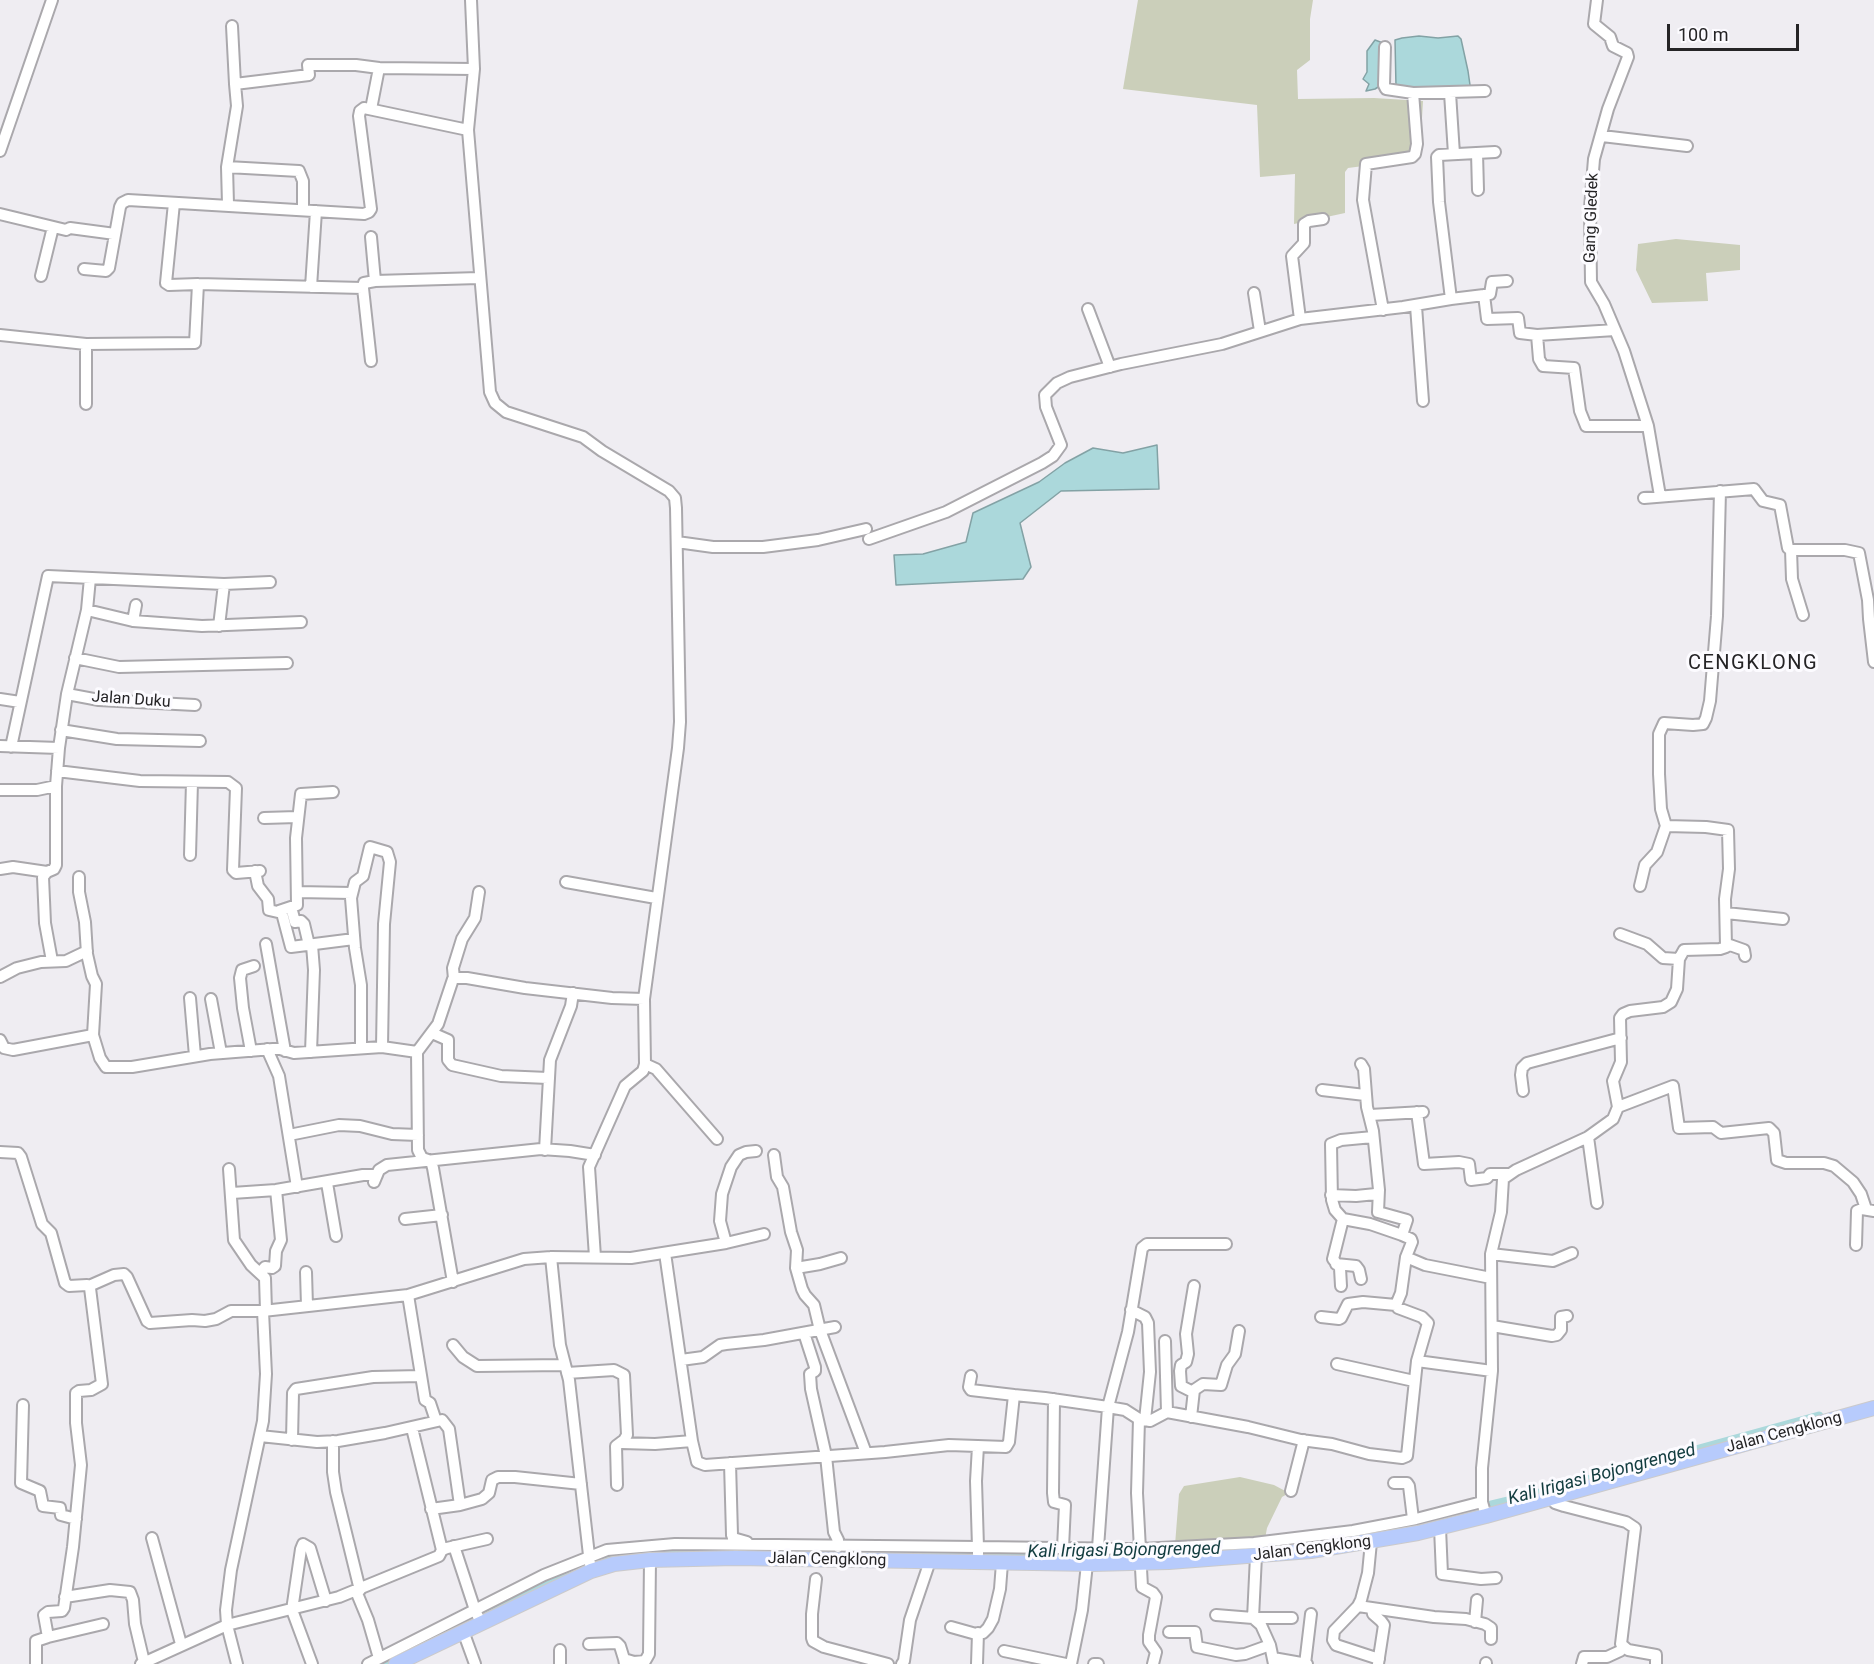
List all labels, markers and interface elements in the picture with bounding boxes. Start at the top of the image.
scale bar [1670,12,1802,50]
text: 100 m [1678,24,1729,45]
street label: Gang Gledek [1581,173,1603,263]
district label: CENGKLONG [1688,652,1818,676]
street label: Jalan Duku [91,688,171,712]
street label: Jalan Cengklong [1724,1408,1844,1458]
water label: Kali Irigasi Bojongrenged [1506,1440,1698,1510]
street label: Jalan Cengklong [1252,1532,1372,1566]
water label: Kali Irigasi Bojongrenged [1027,1539,1221,1563]
street label: Jalan Cengklong [768,1549,886,1571]

